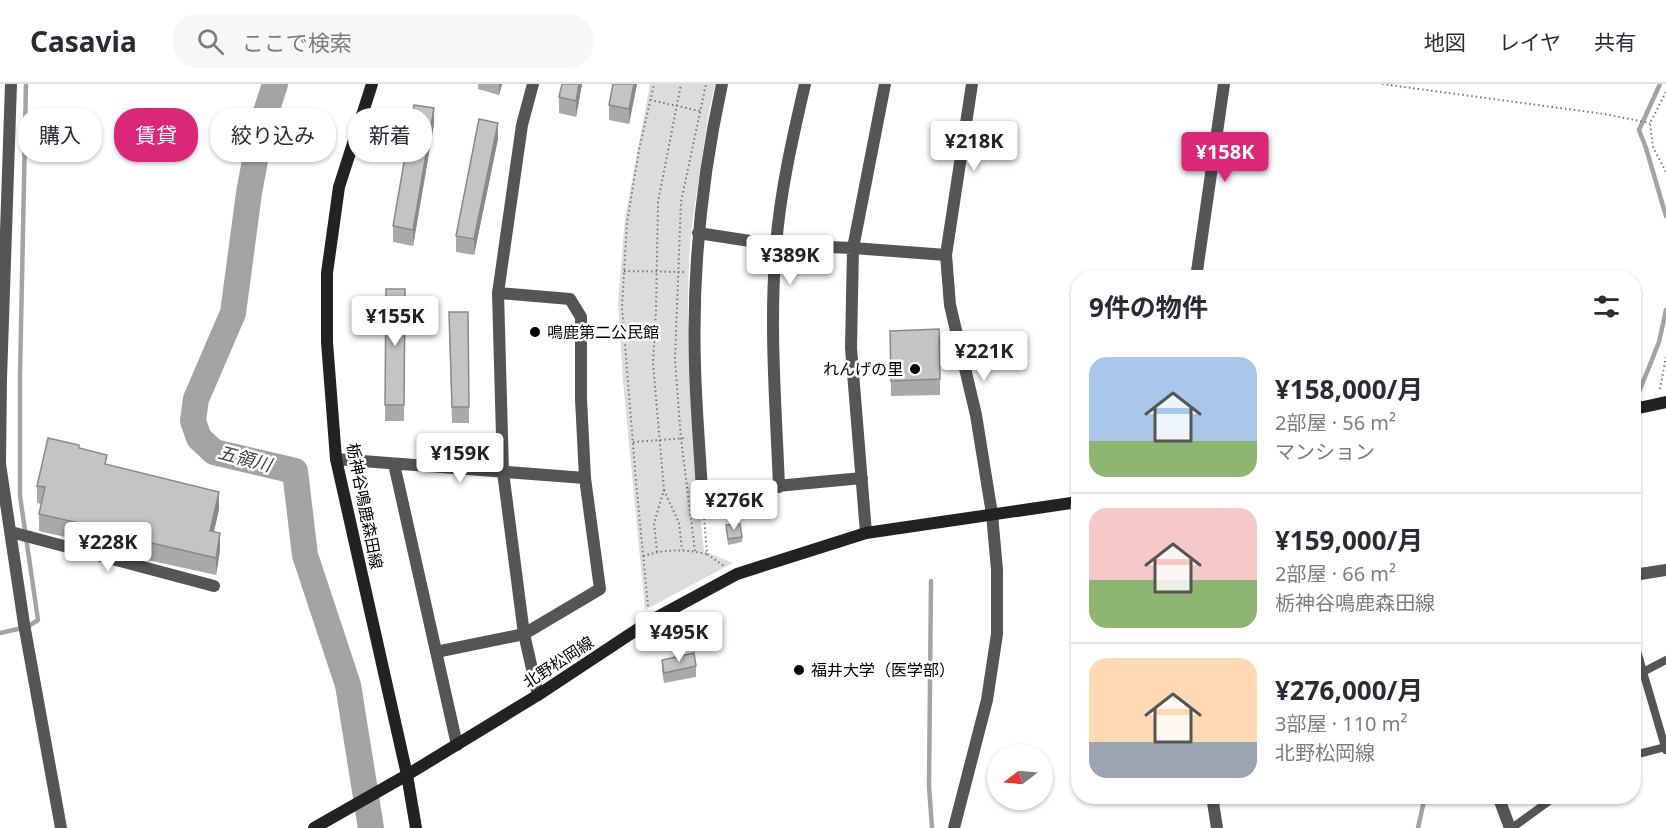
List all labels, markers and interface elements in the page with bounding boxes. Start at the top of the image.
search box [173,14,593,68]
text: Casavia [30,22,137,60]
icon: search [194,25,227,58]
text: ここで検索 [242,27,352,57]
text: 地図 [1424,28,1466,56]
text: レイヤ [1499,28,1561,56]
text: 共有 [1594,28,1636,56]
chip: 購入 [18,108,102,162]
chip: 賃貸 [114,108,198,162]
chip: 絞り込み [210,108,336,162]
chip: 新着 [348,108,432,162]
pin: ¥218K [932,121,1016,172]
text: ¥218K [944,127,1004,154]
pin: ¥158K [1183,132,1267,183]
text: ¥158K [1195,138,1255,165]
pin: ¥389K [748,235,832,286]
text: ¥389K [760,241,820,268]
text: 9件の物件 [1089,289,1208,325]
icon: filters [1590,290,1623,323]
pin: ¥155K [353,296,437,347]
text: ¥155K [365,302,425,329]
place label: 鳴鹿第二公民館 [547,321,659,343]
marker: 鳴鹿第二公民館 [528,325,542,339]
pin: ¥221K [942,331,1026,382]
text: ¥221K [954,337,1014,364]
place label: れんげの里 [823,358,903,380]
marker: れんげの里 [908,362,922,376]
text: ¥158,000/月 [1275,371,1423,407]
icon: home [1137,381,1209,453]
text: 2部屋 · 56 m² [1275,409,1396,436]
pin: ¥159K [418,433,502,484]
text: マンション [1275,438,1375,465]
water label: 五領川 [216,439,276,477]
text: ¥159K [430,439,490,466]
street label: 栃神谷鳴鹿森田線 [342,441,388,571]
pin: ¥276K [692,480,776,531]
text: ¥276K [704,486,764,513]
pin: ¥228K [66,522,150,573]
text: ¥159,000/月 [1275,522,1423,558]
text: ¥228K [78,528,138,555]
icon: home [1137,532,1209,604]
text: 2部屋 · 66 m² [1275,560,1396,587]
text: 栃神谷鳴鹿森田線 [1275,589,1435,616]
pin: ¥495K [637,612,721,663]
text: ¥495K [649,618,709,645]
street label: 北野松岡線 [518,631,598,693]
place label: 福井大学（医学部） [811,659,955,681]
marker: 福井大学（医学部） [792,663,806,677]
text: ¥276,000/月 [1275,672,1423,708]
icon: home [1137,682,1209,754]
text: 3部屋 · 110 m² [1275,710,1407,737]
text: 北野松岡線 [1275,739,1375,766]
north arrow [987,744,1053,810]
map controls [987,744,1053,810]

